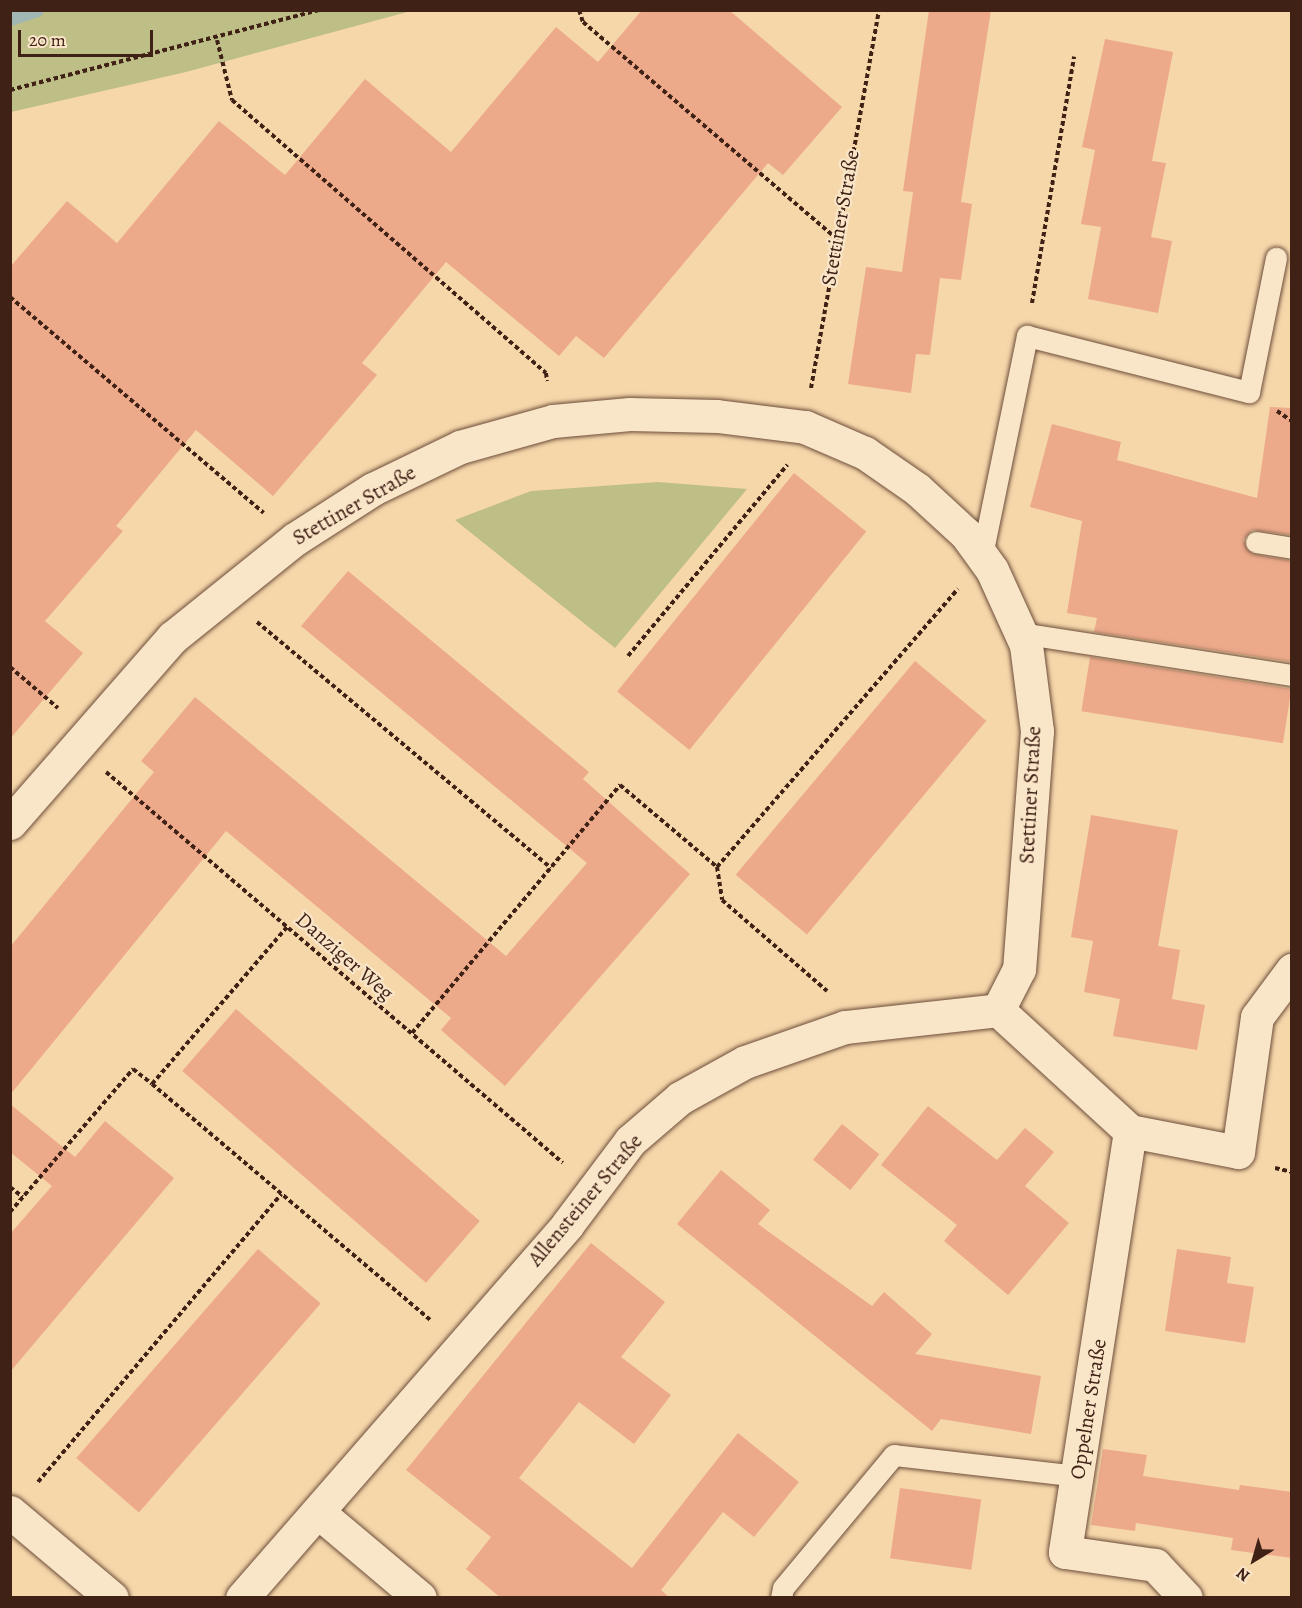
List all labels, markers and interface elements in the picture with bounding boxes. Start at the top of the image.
scale bar [21,18,156,56]
text: 20 m [29,28,66,52]
street label: Stettiner Straße [816,148,864,288]
street label: Stettiner Straße [288,460,420,550]
street label: Stettiner Straße [1014,726,1046,864]
street label: Danziger Weg [291,907,399,1005]
street label: Allensteiner Straße [523,1129,647,1271]
street label: Oppelner Straße [1064,1337,1112,1481]
north arrow [1224,1530,1284,1590]
text: N [1232,1562,1254,1587]

